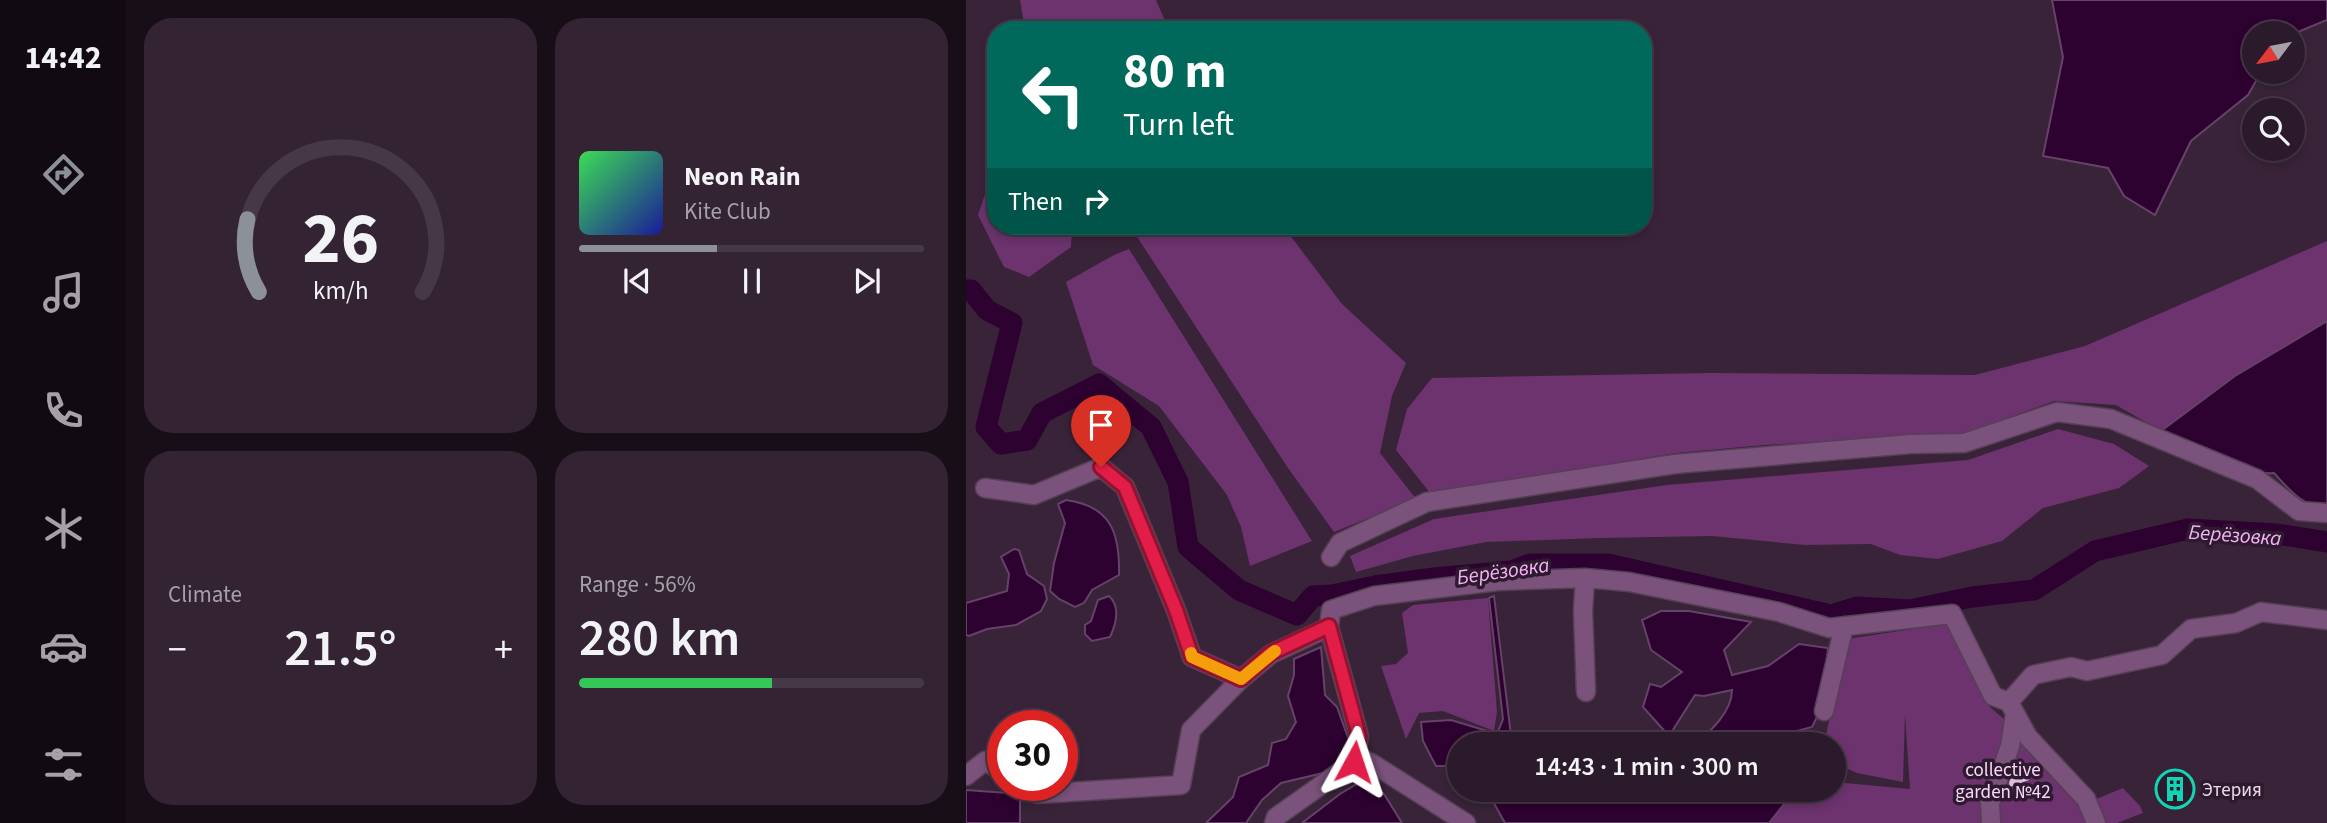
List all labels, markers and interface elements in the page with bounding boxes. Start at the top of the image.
north arrow [2242,21,2305,84]
map controls [2242,21,2305,161]
text: 14:42 [24,35,102,81]
text: 80 m [1123,37,1227,107]
icon: left [1008,49,1099,140]
button: search [2242,98,2305,161]
text: Turn left [1123,102,1234,148]
icon: directions [39,150,88,199]
text: Neon Rain [684,158,801,195]
icon: right [1077,182,1115,220]
text: Then [1008,183,1063,220]
text: 26 [302,187,379,291]
text: Kite Club [684,195,771,228]
icon: previous [618,262,656,300]
icon: pause [733,262,771,300]
icon: next [848,262,886,300]
icon: music [39,268,88,317]
text: km/h [313,273,368,309]
icon: phone [39,386,88,435]
pin [1071,395,1131,467]
icon: arrive [1082,406,1120,444]
icon: climate [39,504,88,553]
water label: Берёзовка [2187,517,2283,553]
water label: Берёзовка [1455,550,1551,592]
text: Range · 56% [579,568,696,601]
text: Climate [168,578,242,611]
text: 280 km [579,602,740,676]
text: 21.5° [284,612,397,686]
icon: car [39,622,88,671]
text: − [168,623,187,677]
text: + [494,623,513,677]
speed limit sign: 30 [987,710,1078,801]
position arrow [1317,725,1391,799]
icon: filters [39,740,88,789]
text: 14:43 · 1 min · 300 m [1534,748,1759,785]
park label: collective garden №42 [1955,757,2051,806]
building icon: Этерия [2154,768,2196,810]
place label: Этерия [2202,777,2262,804]

